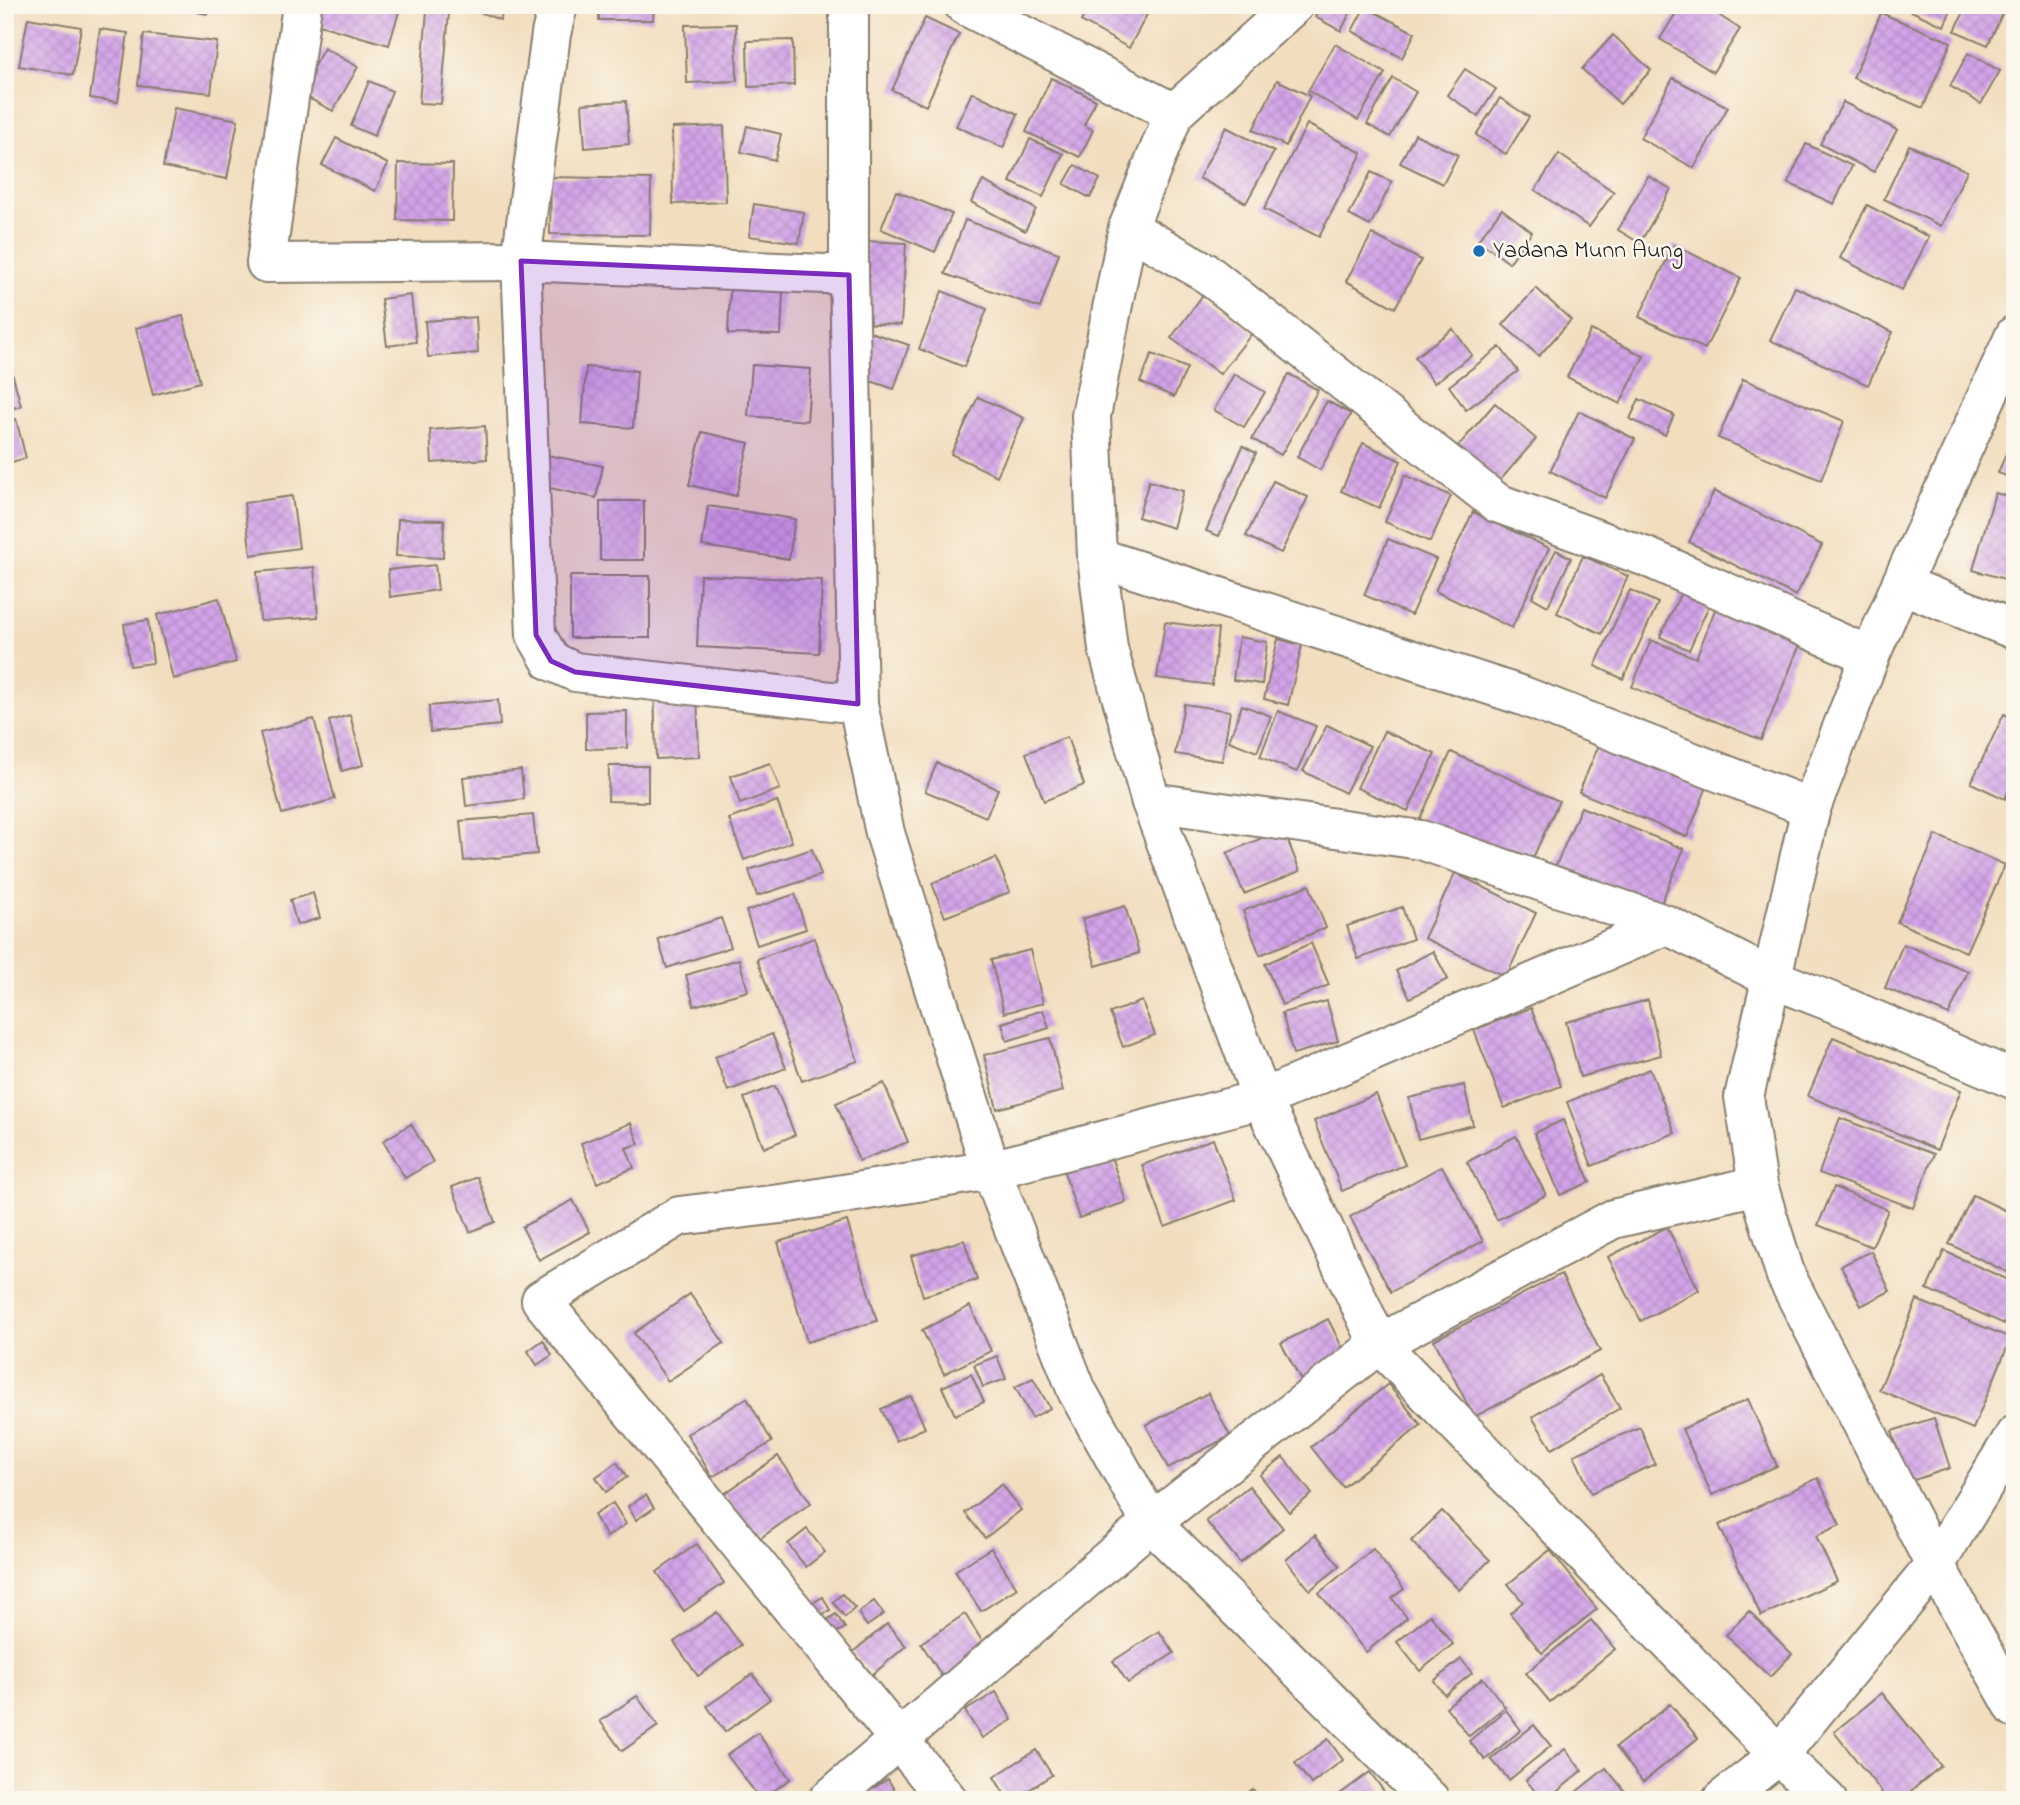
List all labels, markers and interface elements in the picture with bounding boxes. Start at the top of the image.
place label: Yadana Munn Aung [1493,234,1683,269]
marker: Yadana Munn Aung [1471,243,1487,259]

